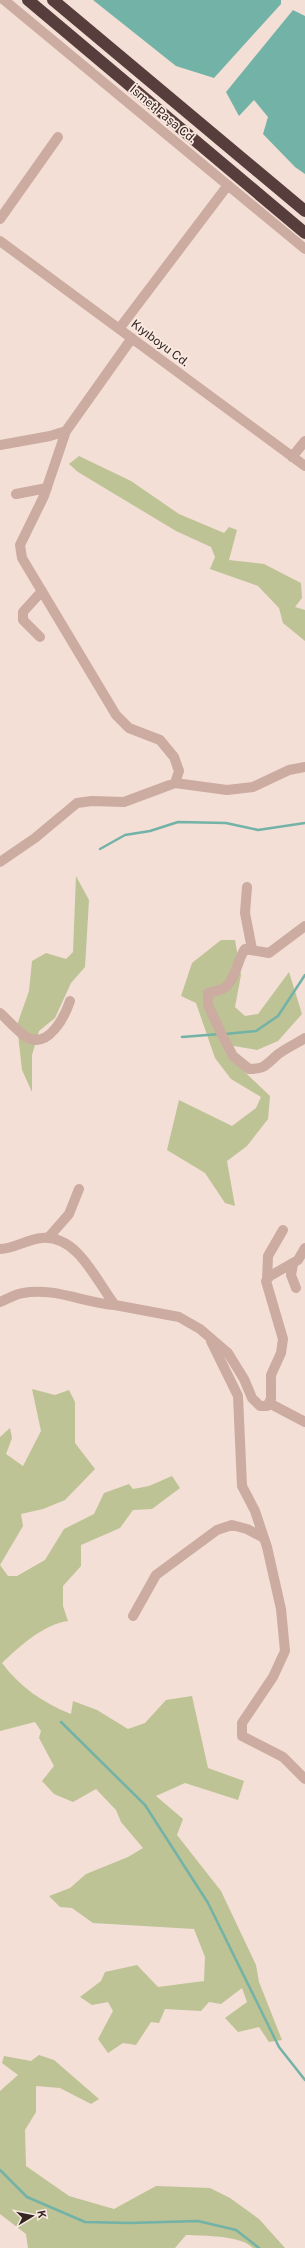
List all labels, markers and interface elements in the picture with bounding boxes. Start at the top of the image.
street label: İsmet Paşa Cd. [127,82,199,146]
street label: Kıyıboyu Cd. [128,317,192,369]
north arrow [12,2196,52,2236]
text: K [35,2209,48,2219]

